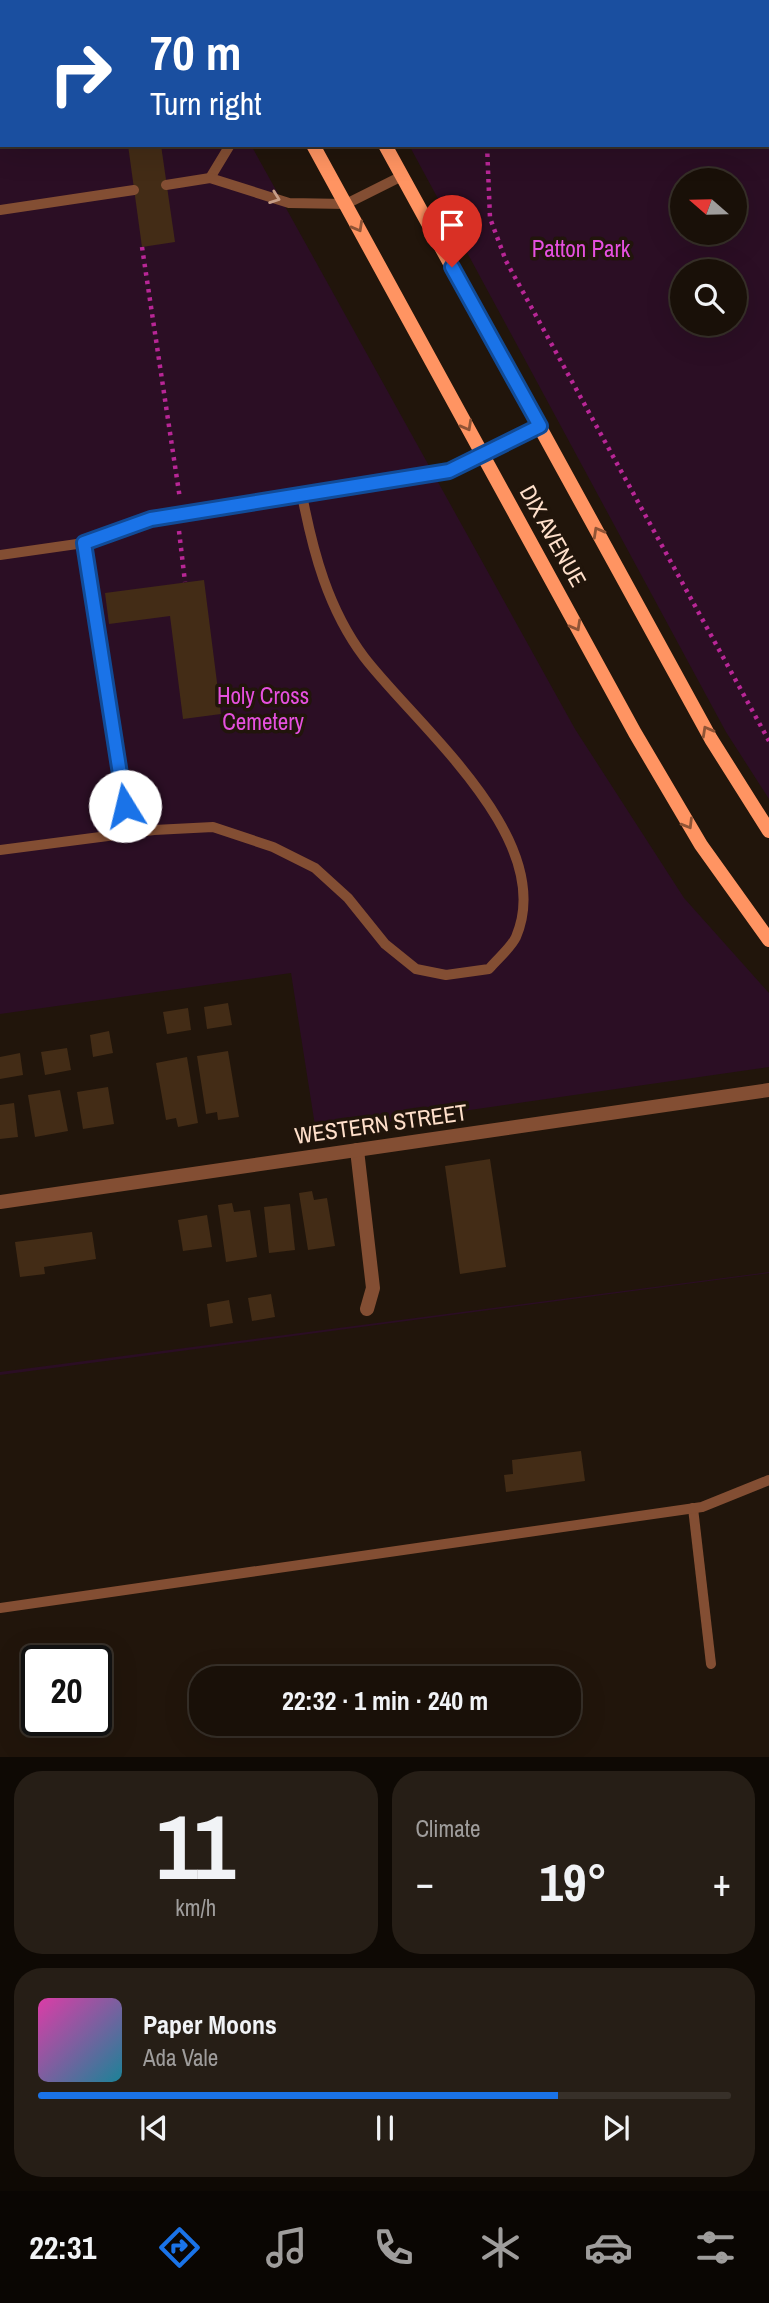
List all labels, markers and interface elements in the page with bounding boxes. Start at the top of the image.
text: 70 m [150,19,242,85]
icon: right [35,28,126,119]
text: Turn right [150,82,262,125]
north arrow [670,168,747,245]
map controls [670,168,747,336]
one-way arrow [268,189,280,203]
pin [422,195,482,267]
icon: arrive [433,206,471,244]
one-way arrow [350,219,363,232]
park label: Patton Park [532,233,631,264]
button: search [670,259,747,336]
one-way arrow [459,419,472,431]
street label: DIX AVENUE [513,479,594,592]
one-way arrow [593,527,606,539]
one-way arrow [568,619,581,631]
park label: Holy Cross Cemetery [217,680,309,737]
one-way arrow [702,726,715,739]
position arrow [88,769,162,843]
one-way arrow [680,816,693,829]
street label: WESTERN STREET [293,1096,470,1151]
speed limit sign: 20 [21,1645,112,1736]
text: 22:32 · 1 min · 240 m [282,1683,488,1718]
text: 11 [156,1785,235,1907]
text: Climate [416,1813,480,1844]
text: 19° [539,1847,607,1917]
text: − [416,1857,434,1908]
text: + [713,1857,731,1908]
text: km/h [175,1892,216,1923]
text: Paper Moons [143,2007,277,2042]
text: Ada Vale [143,2042,218,2073]
icon: previous [135,2109,173,2147]
icon: pause [366,2109,404,2147]
icon: next [597,2109,635,2147]
icon: directions [155,2223,204,2272]
icon: music [262,2223,311,2272]
icon: phone [369,2223,418,2272]
icon: climate [476,2223,525,2272]
icon: car [584,2223,633,2272]
icon: filters [691,2223,740,2272]
text: 22:31 [29,2226,96,2269]

